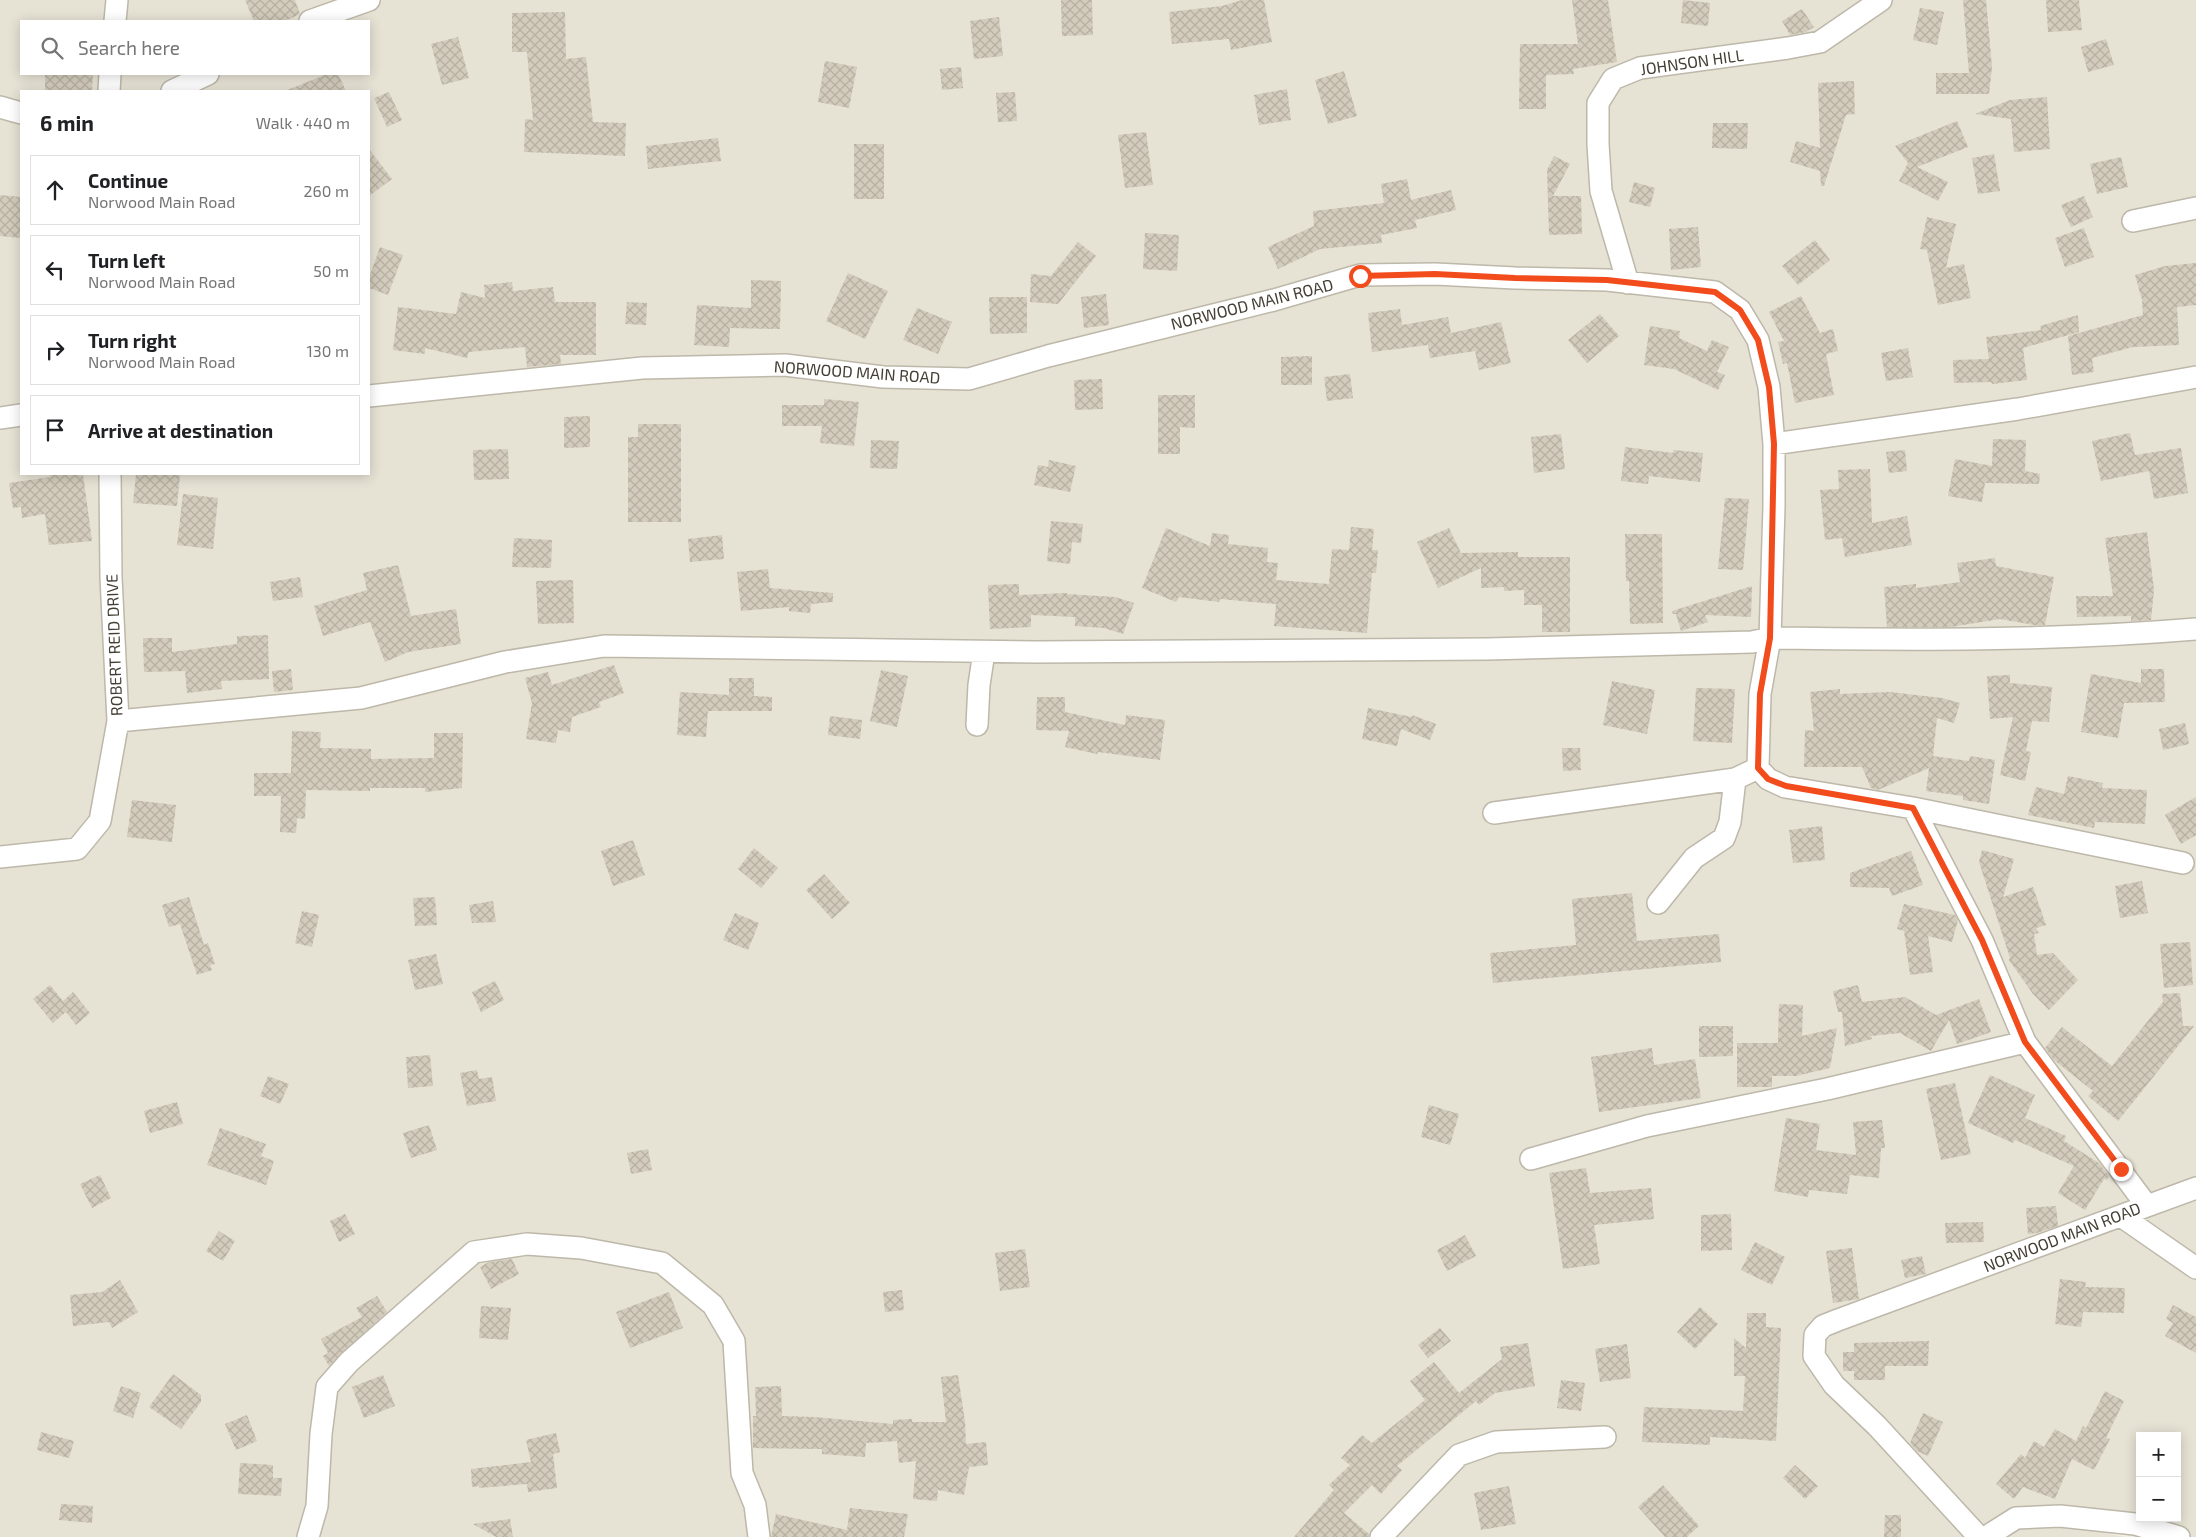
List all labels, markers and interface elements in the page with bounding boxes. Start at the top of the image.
search box [20,20,370,75]
icon: search [38,34,66,62]
text: Search here [78,36,180,59]
street label: JOHNSON HILL [1639,45,1745,78]
text: 6 min [40,110,94,135]
text: Walk · 440 m [256,113,350,132]
text: Continue [88,169,168,192]
icon: ahead [41,176,69,204]
text: 260 m [304,181,349,200]
text: Norwood Main Road [88,192,235,211]
text: Turn left [88,249,165,272]
icon: left [41,256,69,284]
text: 50 m [313,261,349,280]
route start [1349,265,1372,288]
text: Norwood Main Road [88,272,235,291]
street label: NORWOOD MAIN ROAD [1169,274,1335,333]
text: Turn right [88,329,176,352]
icon: right [41,336,69,364]
text: 130 m [307,341,349,360]
text: Norwood Main Road [88,352,235,371]
street label: NORWOOD MAIN ROAD [773,356,941,387]
icon: arrive [41,416,69,444]
text: Arrive at destination [88,419,273,442]
street label: ROBERT REID DRIVE [102,574,125,716]
route end [2110,1158,2133,1181]
street label: NORWOOD MAIN ROAD [1981,1198,2143,1275]
map controls [2136,1432,2181,1522]
button: + [2136,1432,2181,1477]
button: − [2136,1477,2181,1522]

